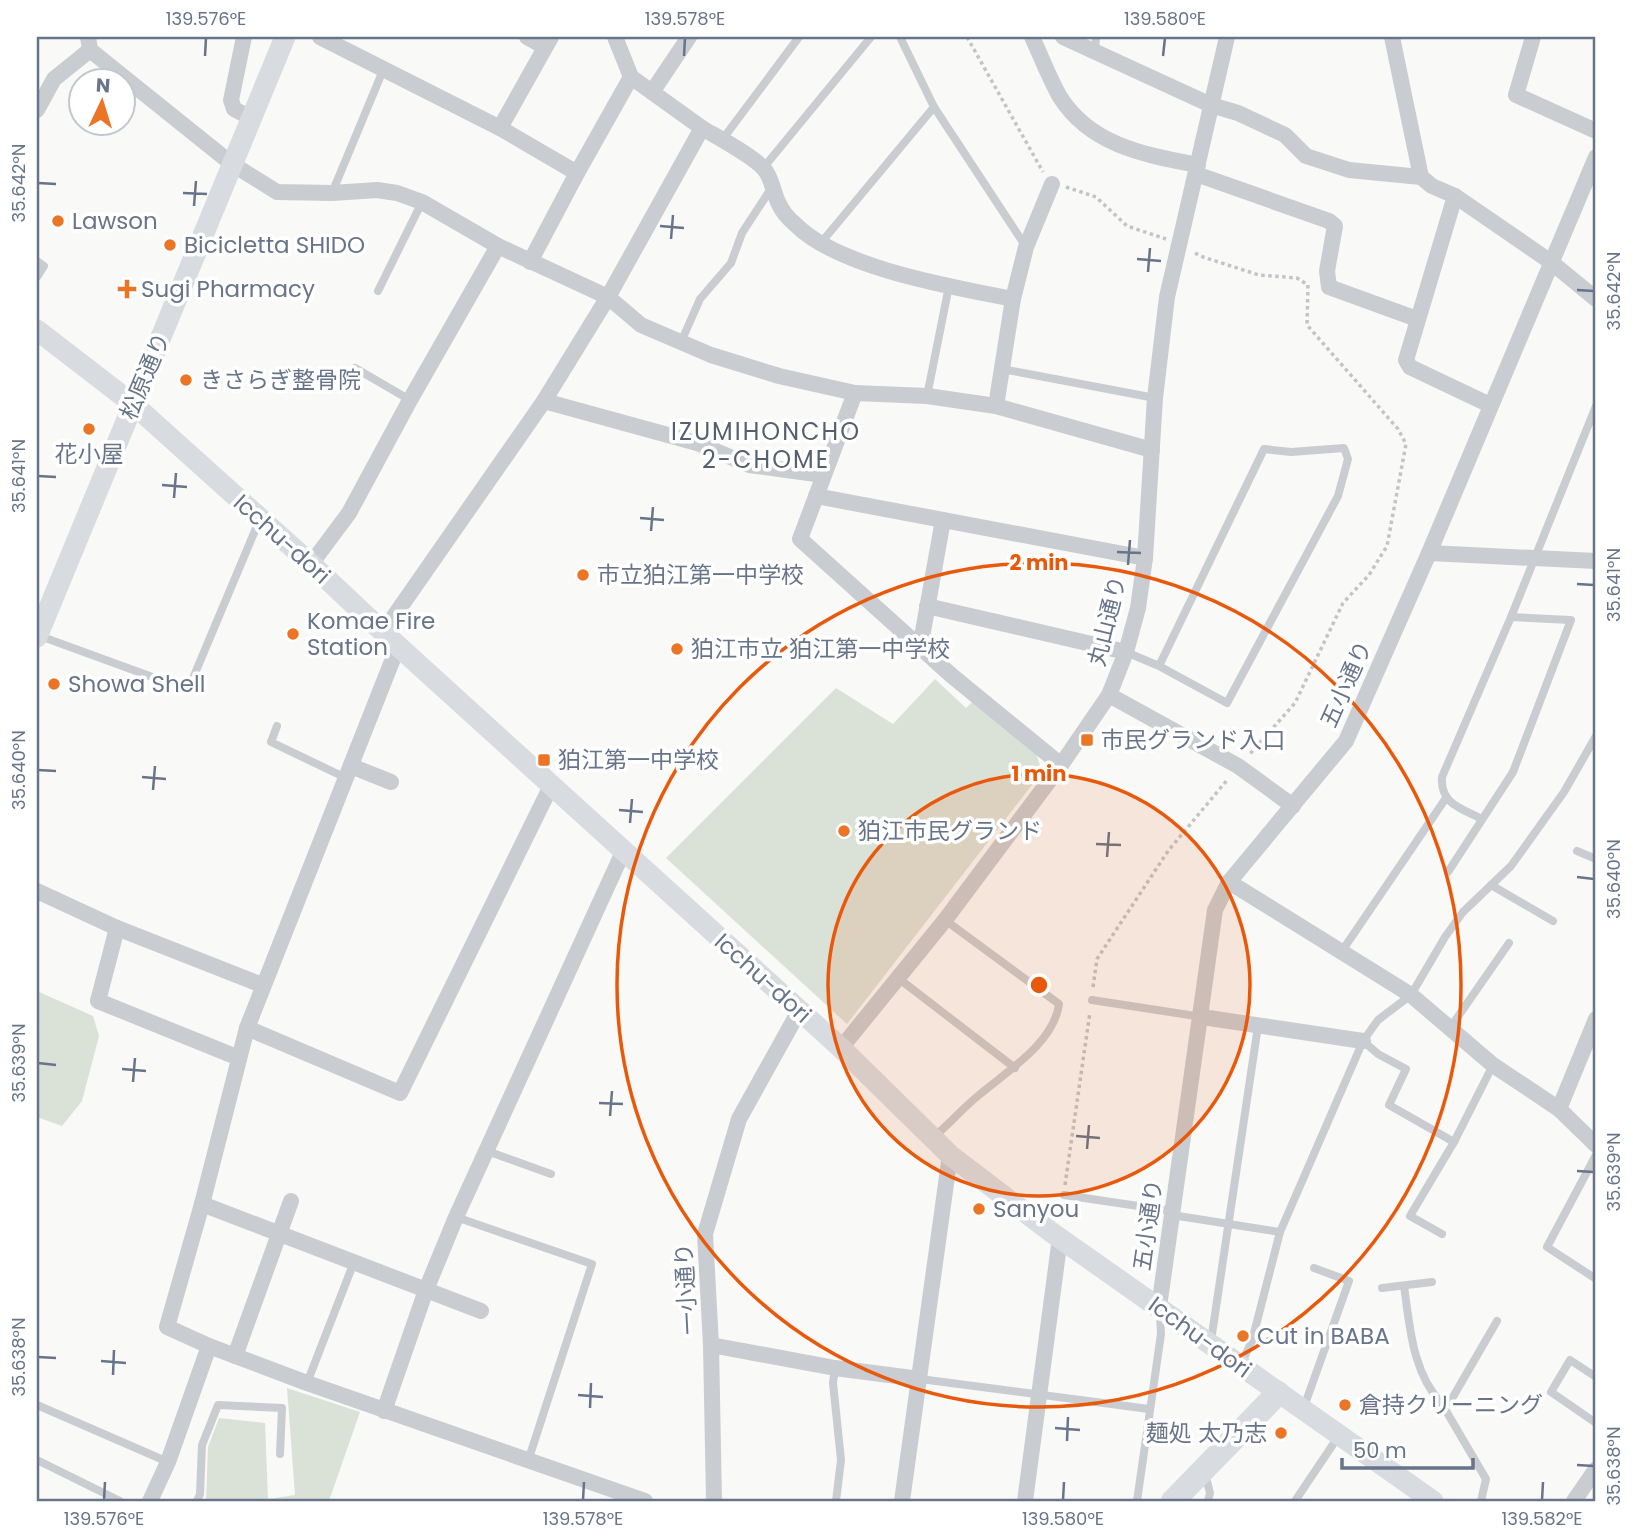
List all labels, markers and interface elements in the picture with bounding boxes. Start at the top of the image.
text: 139.576°E [166,6,246,31]
text: 139.578°E [645,6,725,31]
text: 139.580°E [1124,6,1206,31]
north arrow [66,66,136,136]
text: N [95,72,111,100]
text: 35.642°N [6,144,31,222]
place label: Lawson [72,205,158,237]
marker: Lawson [50,213,66,229]
place label: Bicicletta SHIDO [184,229,365,261]
marker: Bicicletta SHIDO [162,237,178,253]
text: 35.642°N [1601,252,1626,330]
place label: Sugi Pharmacy [141,273,315,305]
marker: Sugi Pharmacy [119,281,135,297]
street label: 松原通り [112,327,178,425]
place label: きさらぎ整骨院 [200,364,361,396]
marker: きさらぎ整骨院 [178,372,194,388]
district label: IZUMIHONCHO 2-CHOME [671,415,861,476]
marker: 花小屋 [81,421,97,437]
place label: 花小屋 [55,438,124,470]
text: 35.641°N [6,439,31,513]
street label: Icchu-dori [227,487,337,591]
text: 2 min [1009,548,1069,577]
text: 35.641°N [1601,548,1626,622]
place label: 市立狛江第一中学校 [597,559,804,591]
marker: 市立狛江第一中学校 [575,567,591,583]
street label: 丸山通り [1080,572,1134,670]
place label: Komae Fire Station [307,605,435,663]
marker: Komae Fire Station [285,626,301,642]
place label: 狛江市立 狛江第一中学校 [691,633,950,665]
street label: 五小通り [1313,635,1379,733]
marker: 狛江市立 狛江第一中学校 [669,641,685,657]
place label: Showa Shell [68,668,205,700]
marker: Showa Shell [46,676,62,692]
place label: 市民グランド入口 [1101,724,1285,756]
text: 35.640°N [6,730,31,810]
marker: 市民グランド入口 [1079,732,1095,748]
place label: 狛江第一中学校 [558,744,719,776]
marker: 狛江第一中学校 [536,752,552,768]
text: 1 min [1012,759,1066,788]
place label: 狛江市民グランド [858,815,1042,847]
marker: 狛江市民グランド [836,823,852,839]
text: 35.640°N [1601,839,1626,919]
street label: Icchu-dori [708,926,818,1030]
centre of rings [1027,973,1051,997]
text: 35.639°N [6,1023,31,1103]
text: 35.639°N [1601,1132,1626,1212]
street label: 五小通り [1126,1177,1170,1273]
place label: Sanyou [993,1193,1079,1225]
marker: Sanyou [971,1201,987,1217]
street label: 一小通り [668,1242,704,1336]
street label: Icchu-dori [1142,1289,1258,1385]
text: 35.638°N [6,1317,31,1397]
place label: Cut in BABA [1257,1320,1390,1352]
marker: Cut in BABA [1235,1328,1251,1344]
place label: 倉持クリーニング [1359,1389,1543,1421]
marker: 倉持クリーニング [1337,1397,1353,1413]
place label: 麺処 太乃志 [1146,1417,1267,1449]
marker: 麺処 太乃志 [1273,1425,1289,1441]
scale bar [1342,1426,1474,1470]
text: 35.638°N [1601,1426,1626,1506]
text: 50 m [1353,1436,1407,1465]
text: 139.576°E [64,1506,144,1531]
text: 139.578°E [543,1506,623,1531]
text: 139.580°E [1022,1506,1104,1531]
text: 139.582°E [1501,1506,1583,1531]

